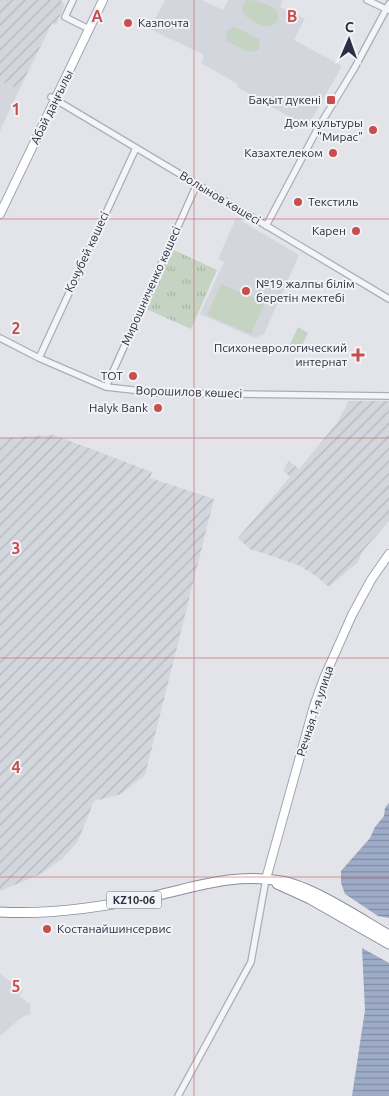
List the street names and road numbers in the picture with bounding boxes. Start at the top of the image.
street label: Абай даңғылы [28,68,75,146]
street label: Волынов көшесі [178,168,263,227]
street label: Кочубей көшесі [62,209,111,294]
street label: Мирошниченко көшесі [118,224,183,347]
street label: Ворошилов көшесі [135,383,243,400]
street label: Речная 1-я улица [294,664,335,758]
road number: KZ10-06 [106,892,162,908]

